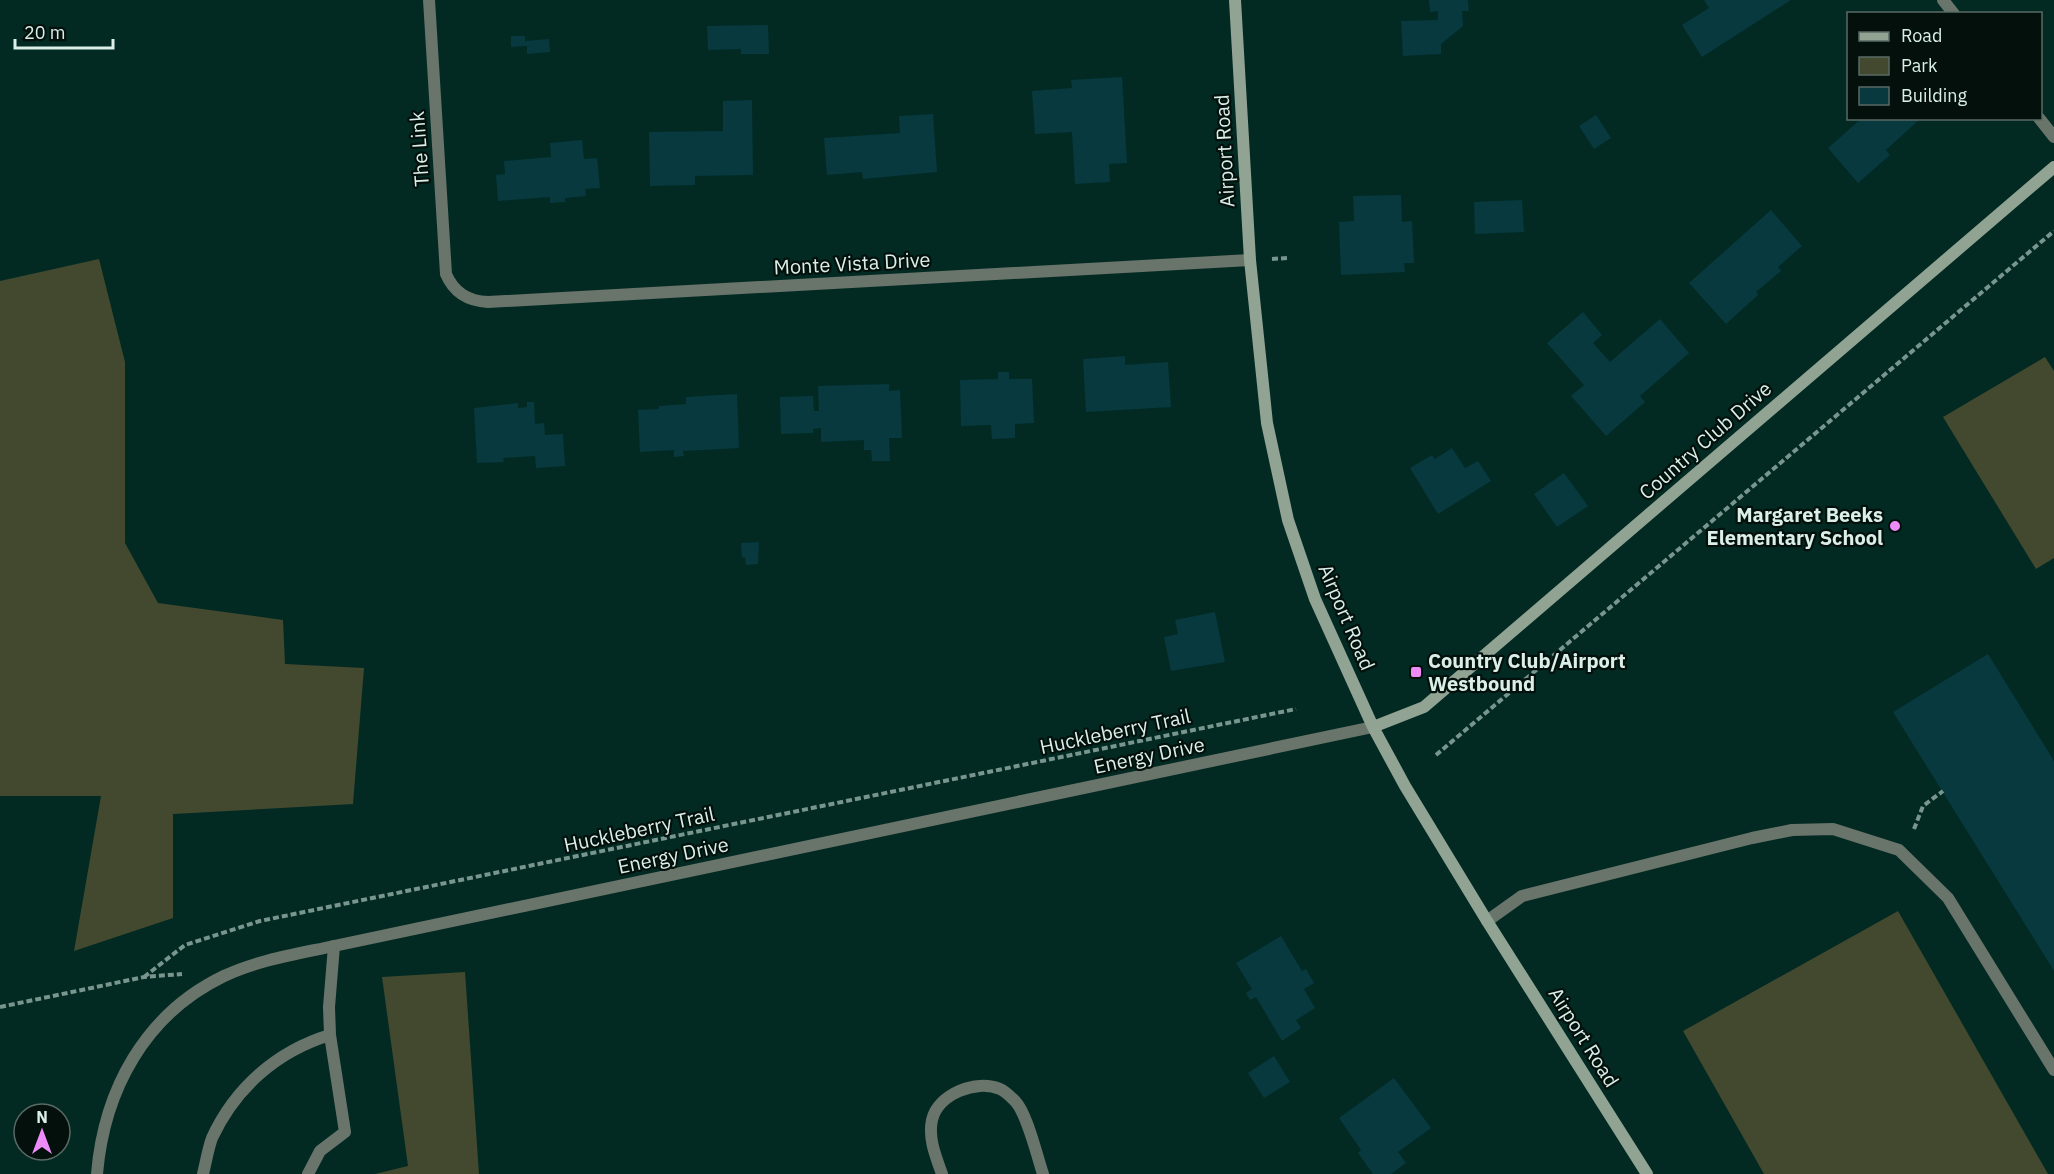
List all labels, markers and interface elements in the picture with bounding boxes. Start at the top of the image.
scale bar [15,12,112,50]
legend [1847,12,2042,120]
text: 20 m [24,21,66,44]
text: Road [1901,24,1942,47]
text: Park [1901,54,1938,77]
text: Building [1901,84,1968,107]
street label: Airport Road [1208,94,1240,208]
street label: The Link [403,110,435,188]
street label: Monte Vista Drive [773,245,931,281]
street label: Country Club Drive [1633,375,1777,505]
place label: Margaret Beeks Elementary School [1707,501,1883,551]
marker: Margaret Beeks Elementary School [1888,519,1902,533]
street label: Airport Road [1312,560,1382,674]
place label: Country Club/Airport Westbound [1428,647,1626,697]
marker: Country Club/Airport Westbound [1409,665,1423,679]
street label: Huckleberry Trail [1037,702,1193,760]
street label: Energy Drive [1091,730,1207,780]
street label: Huckleberry Trail [561,800,717,858]
street label: Energy Drive [615,830,731,880]
street label: Airport Road [1543,982,1625,1092]
north arrow [12,1102,72,1162]
text: N [36,1107,48,1127]

